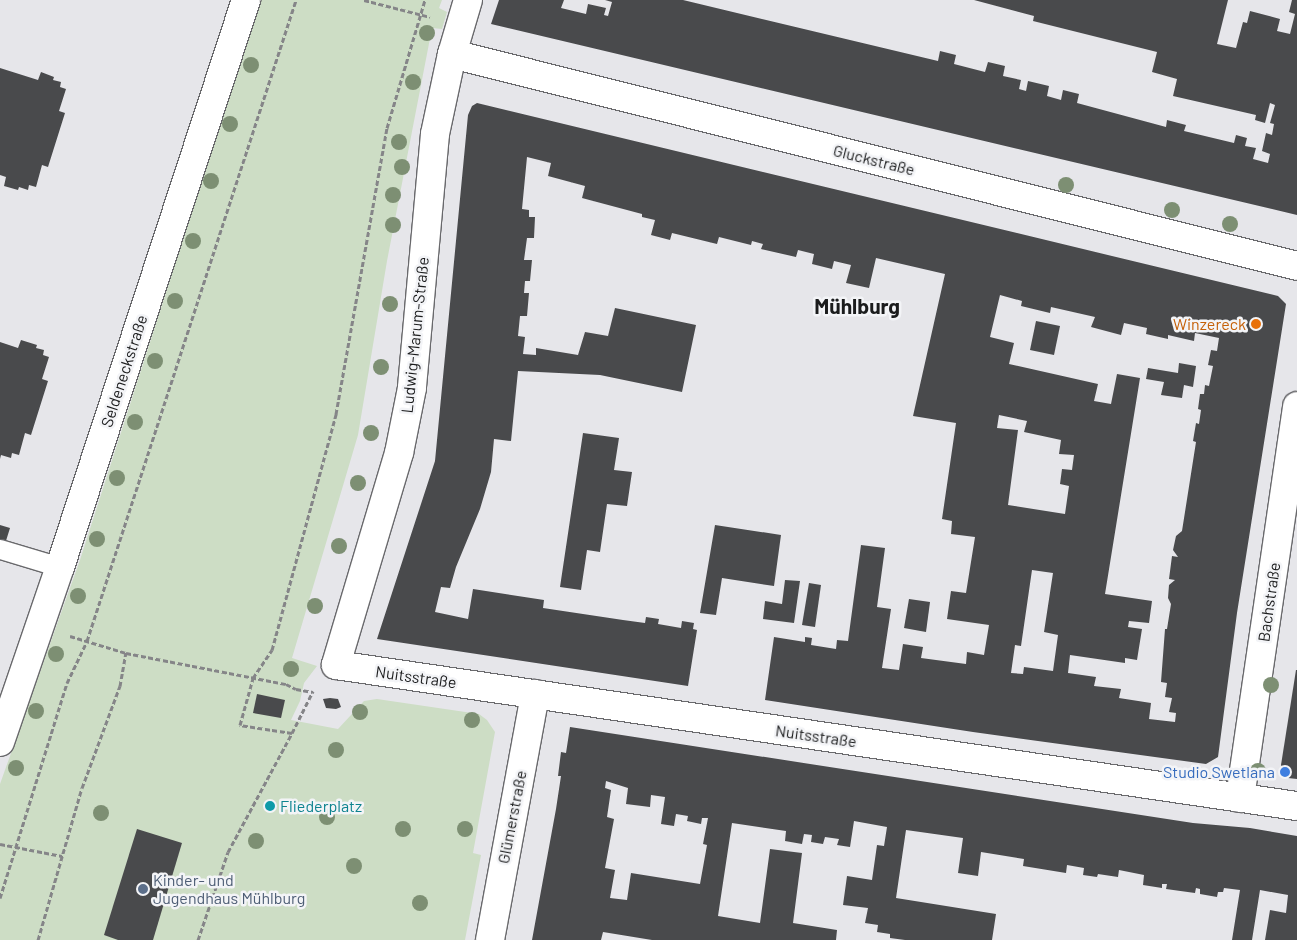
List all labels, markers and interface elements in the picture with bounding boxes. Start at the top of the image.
street label: Gluckstraße [831,141,917,179]
street label: Ludwig-Marum-Straße [397,256,433,414]
district label: Mühlburg [814,293,900,319]
street label: Seldeneckstraße [97,312,151,430]
place label: Winzereck [1173,314,1246,334]
marker: Winzereck [1250,318,1262,330]
street label: Bachstraße [1254,561,1284,643]
street label: Nuitsstraße [374,662,458,692]
street label: Nuitsstraße [774,721,858,751]
place label: Studio Swetlana [1163,762,1275,782]
marker: Studio Swetlana [1279,766,1291,778]
street label: Glümerstraße [494,769,530,865]
place label: Fliederplatz [280,796,362,816]
marker: Fliederplatz [264,800,276,812]
place label: Kinder- und Jugendhaus Mühlburg [153,870,305,908]
marker: Kinder- und Jugendhaus Mühlburg [137,883,149,895]

